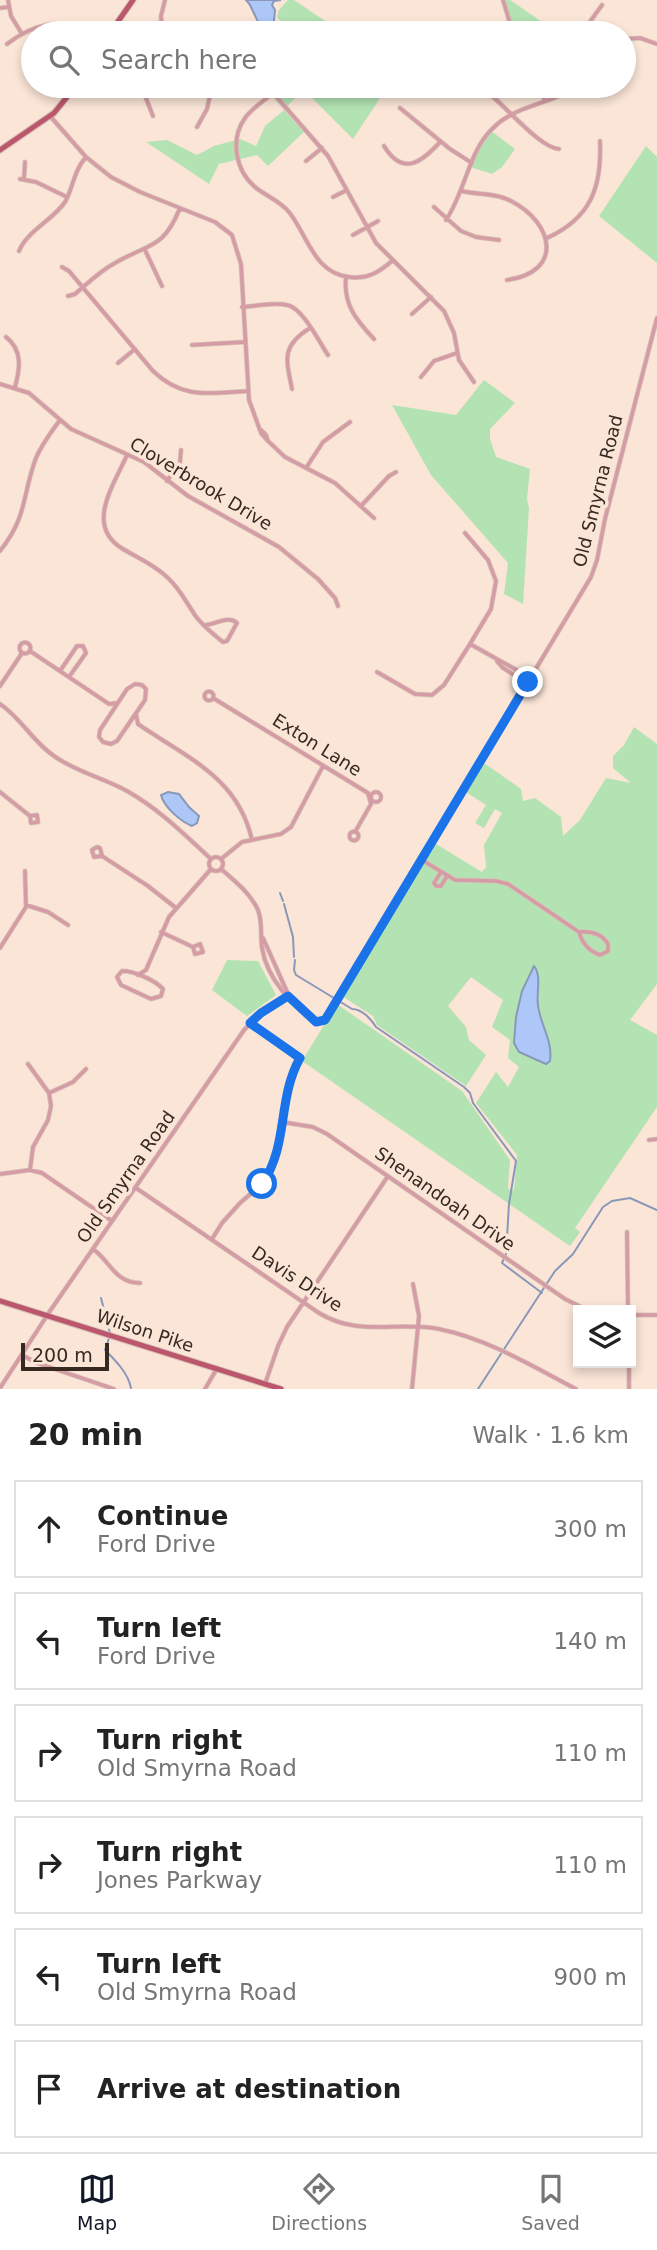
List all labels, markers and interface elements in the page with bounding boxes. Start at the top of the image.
search box [21,21,636,98]
icon: search [45,41,83,79]
text: Search here [101,45,257,75]
street label: Old Smyrna Road [568,412,627,569]
street label: Cloverbrook Drive [126,433,276,534]
route end [512,666,543,697]
street label: Exton Lane [269,709,366,780]
street label: Old Smyrna Road [72,1107,179,1247]
street label: Shenandoah Drive [371,1142,519,1255]
route start [246,1168,277,1199]
street label: Davis Drive [248,1242,346,1316]
street label: Wilson Pike [94,1305,197,1356]
map controls [573,1305,636,1368]
button: layers [573,1305,636,1368]
scale bar [21,1340,108,1372]
text: 200 m [32,1344,93,1366]
text: 20 min [28,1417,143,1452]
text: Walk · 1.6 km [472,1422,629,1448]
text: Continue [97,1501,228,1531]
icon: ahead [30,1510,68,1548]
text: 300 m [553,1516,627,1542]
text: Ford Drive [97,1531,216,1557]
text: Turn left [97,1613,221,1643]
icon: left [30,1622,68,1660]
text: 140 m [553,1628,627,1654]
text: Ford Drive [97,1643,216,1669]
text: Turn right [97,1725,242,1755]
icon: right [30,1734,68,1772]
text: 110 m [553,1740,627,1766]
text: Old Smyrna Road [97,1755,297,1781]
text: Turn right [97,1837,242,1867]
icon: right [30,1846,68,1884]
text: 110 m [553,1852,627,1878]
text: Jones Parkway [97,1867,262,1893]
text: Turn left [97,1949,221,1979]
icon: left [30,1958,68,1996]
text: 900 m [553,1964,627,1990]
text: Old Smyrna Road [97,1979,297,2005]
icon: arrive [30,2070,68,2108]
text: Arrive at destination [97,2074,401,2104]
tab: Map [77,2170,117,2234]
tab: Directions [271,2170,367,2234]
tab: Saved [521,2170,580,2234]

